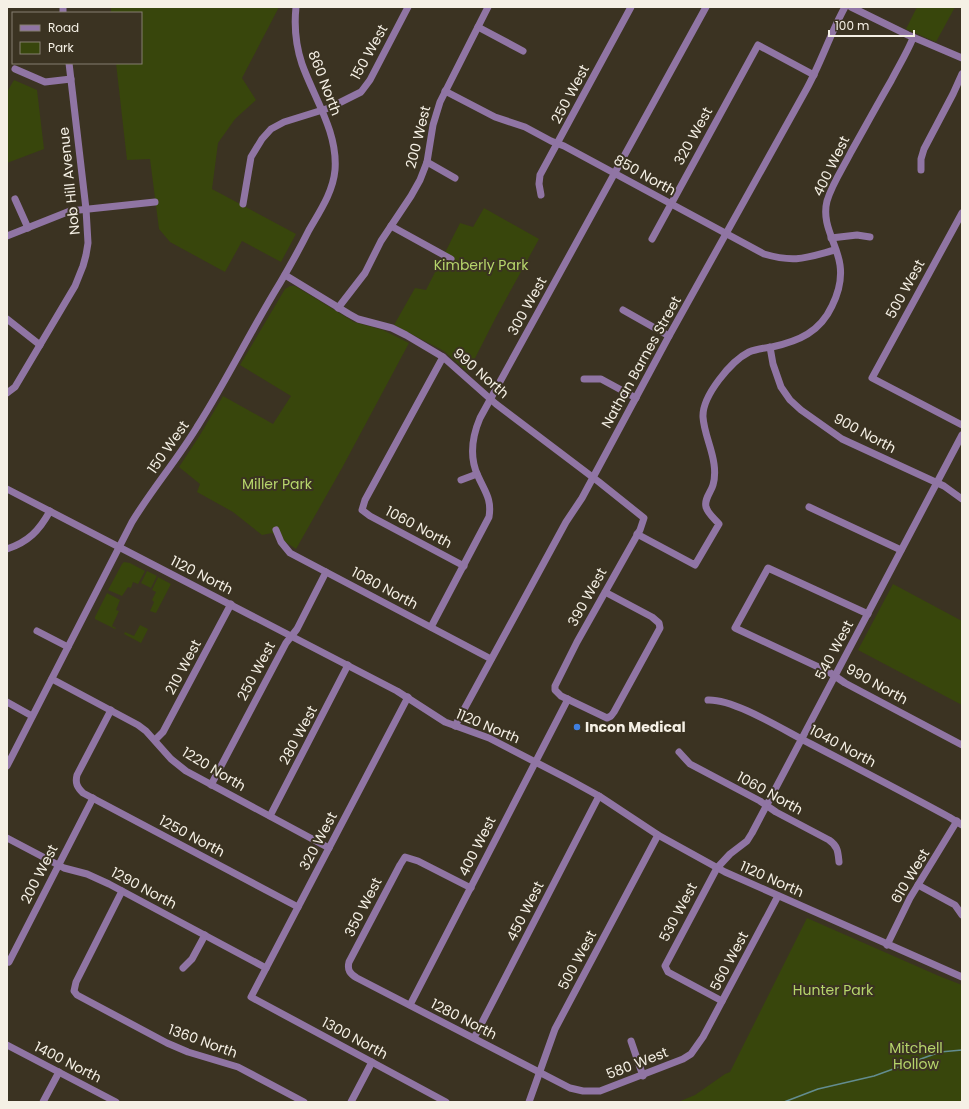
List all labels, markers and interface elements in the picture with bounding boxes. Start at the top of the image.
legend [12,12,142,64]
scale bar [829,12,914,38]
text: 100 m [835,17,869,34]
text: Road [48,19,79,36]
street label: 150 West [346,21,392,83]
text: Park [48,39,75,56]
street label: 860 North [303,48,347,118]
street label: 250 West [546,61,594,127]
street label: 200 West [401,103,435,171]
street label: 320 West [669,103,717,169]
street label: Nob Hill Avenue [53,126,85,236]
street label: 400 West [808,132,854,200]
street label: 850 North [610,150,680,200]
park label: Kimberly Park [434,255,529,275]
street label: 500 West [881,256,929,322]
street label: 300 West [503,273,551,339]
street label: Nathan Barnes Street [596,292,686,432]
street label: 990 North [449,343,513,403]
street label: 900 North [830,408,900,458]
street label: 150 West [142,416,194,478]
park label: Miller Park [242,474,313,494]
street label: 1060 North [382,501,456,553]
street label: 1120 North [167,551,237,599]
street label: 1080 North [348,562,422,614]
street label: 390 West [563,564,611,630]
street label: 540 West [810,617,858,683]
street label: 210 West [160,636,206,698]
street label: 250 West [232,638,280,704]
street label: 990 North [842,659,912,709]
street label: 280 West [274,702,322,768]
street label: 1120 North [453,704,523,748]
place label: Incon Medical [585,717,686,737]
street label: 1040 North [806,720,880,772]
marker: Incon Medical [572,722,582,732]
street label: 1220 North [178,742,250,796]
street label: 1060 North [733,767,807,819]
street label: 320 West [294,808,342,874]
street label: 1250 North [156,810,228,862]
street label: 400 West [453,813,501,879]
street label: 200 West [16,841,62,907]
street label: 610 West [886,845,934,907]
street label: 1120 North [737,856,807,902]
street label: 1290 North [108,862,180,914]
street label: 350 West [339,874,387,940]
street label: 450 West [501,878,549,944]
street label: 530 West [654,879,702,945]
street label: 500 West [553,927,601,993]
street label: 560 West [705,928,753,994]
park label: Hunter Park [793,980,874,1000]
street label: 1280 North [427,994,501,1044]
street label: 1300 North [318,1012,392,1064]
street label: 1360 North [166,1019,240,1063]
street label: 1400 North [31,1037,105,1087]
park label: Mitchell Hollow [889,1038,943,1074]
street label: 580 West [603,1042,671,1084]

